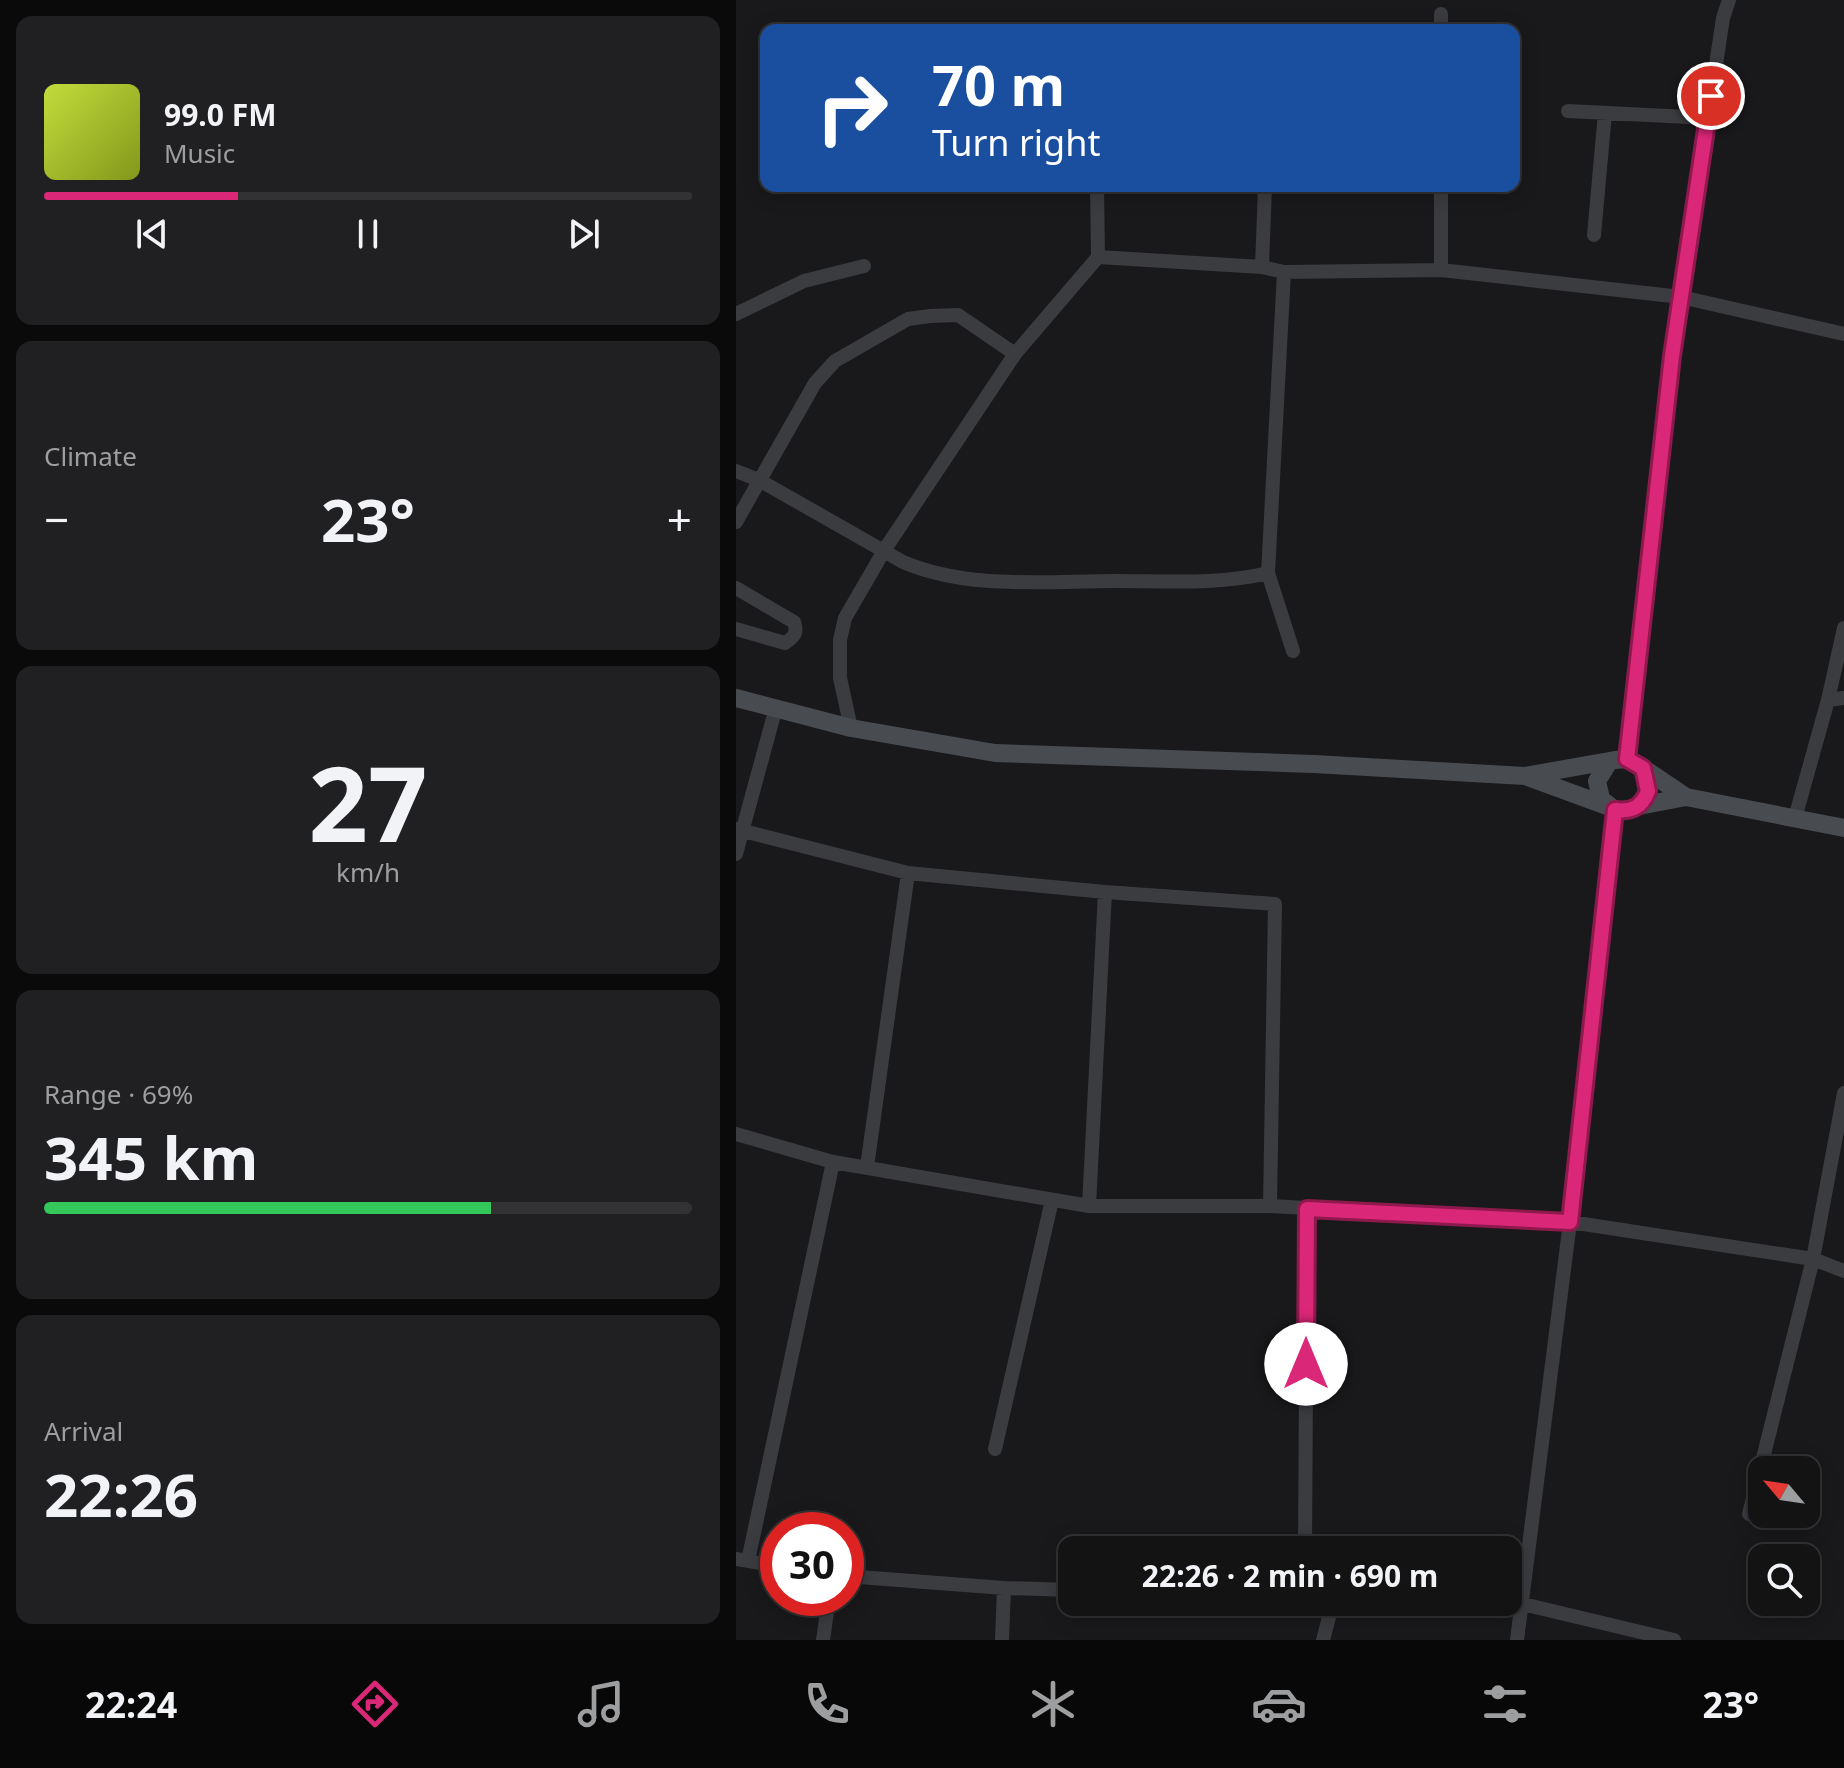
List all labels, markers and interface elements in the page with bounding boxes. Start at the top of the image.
text: 70 m [932,46,1065,122]
icon: right [800,56,904,160]
pin [1677,62,1745,130]
icon: arrive [1689,74,1733,118]
text: 99.0 FM [164,94,276,135]
text: Turn right [932,118,1100,167]
text: Music [164,135,235,171]
icon: previous [130,212,174,256]
icon: pause [346,212,390,256]
icon: next [562,212,606,256]
text: Climate [44,438,137,474]
text: 23° [321,478,415,560]
text: − [44,489,69,549]
text: + [667,489,692,549]
text: 27 [309,731,427,872]
text: km/h [336,854,400,890]
text: Range · 69% [44,1076,193,1112]
text: 345 km [44,1116,258,1198]
position arrow [1264,1322,1348,1406]
text: Arrival [44,1413,123,1449]
text: 22:26 [44,1453,198,1535]
north arrow [1748,1456,1820,1528]
map controls [1748,1456,1820,1616]
speed limit sign: 30 [760,1512,864,1616]
button: search [1748,1544,1820,1616]
text: 22:26 · 2 min · 690 m [1142,1555,1438,1596]
icon: directions [347,1676,403,1732]
icon: music [573,1676,629,1732]
icon: phone [799,1676,855,1732]
icon: climate [1025,1676,1081,1732]
icon: car [1251,1676,1307,1732]
icon: filters [1477,1676,1533,1732]
text: 22:24 [85,1680,177,1729]
text: 23° [1703,1680,1759,1729]

